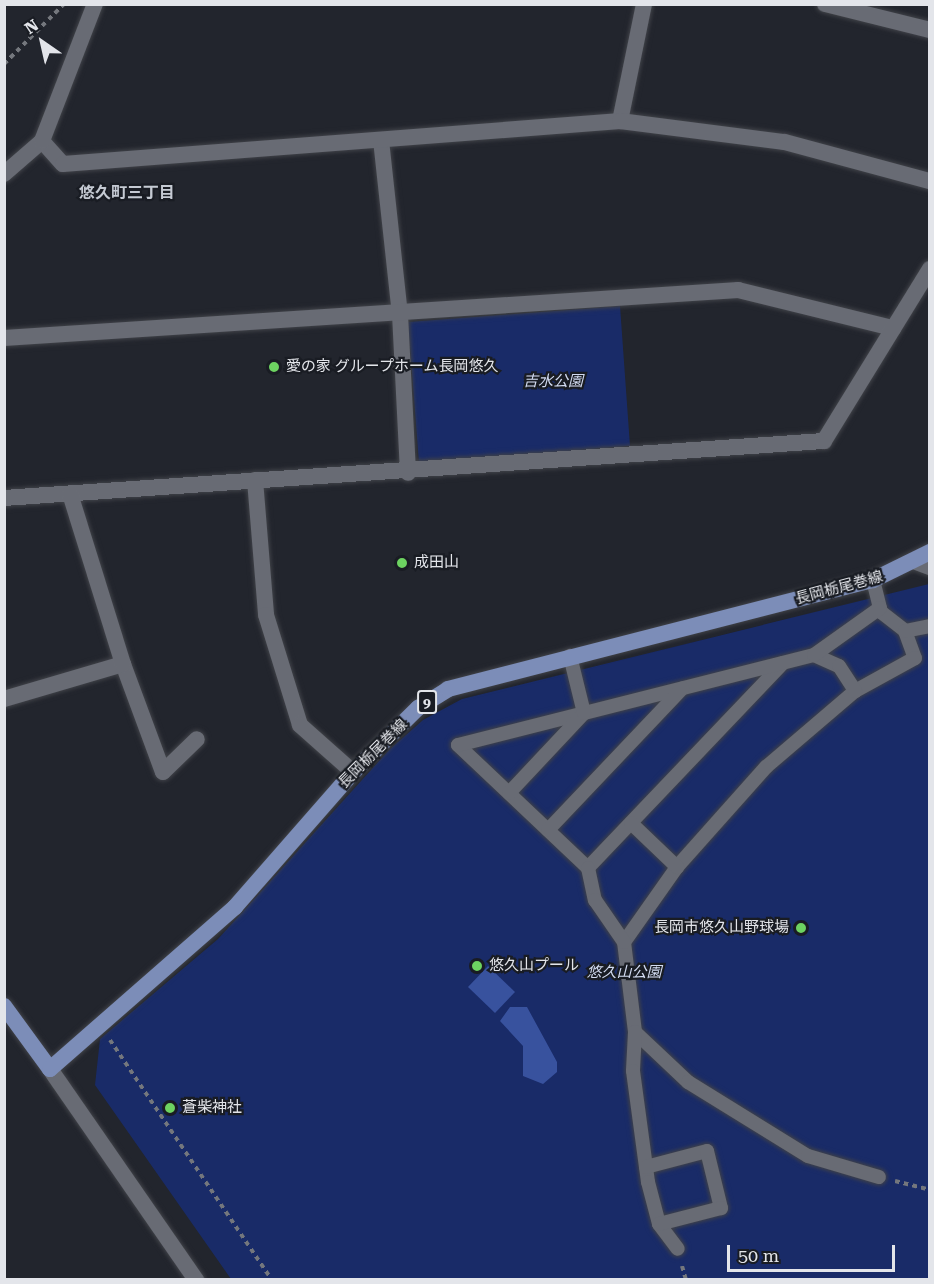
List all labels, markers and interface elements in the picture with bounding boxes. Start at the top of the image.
north arrow [12,12,72,72]
text: N [21,15,42,38]
district label: 悠久町三丁目 [79,183,175,203]
place label: 愛の家 グループホーム長岡悠久 [286,358,500,376]
marker: 愛の家 グループホーム長岡悠久 [267,360,281,374]
park label: 吉水公園 [523,373,583,391]
place label: 成田山 [414,554,459,572]
marker: 成田山 [395,556,409,570]
street label: 長岡栃尾巻線 [793,568,885,608]
road number: 9 [416,691,438,713]
street label: 長岡栃尾巻線 [335,716,411,792]
place label: 長岡市悠久山野球場 [654,919,789,937]
marker: 長岡市悠久山野球場 [794,921,808,935]
place label: 悠久山プール [489,957,579,975]
marker: 悠久山プール [470,959,484,973]
park label: 悠久山公園 [587,964,661,982]
place label: 蒼柴神社 [182,1099,242,1117]
marker: 蒼柴神社 [163,1101,177,1115]
scale bar [730,1233,898,1271]
text: 50 m [738,1245,779,1266]

